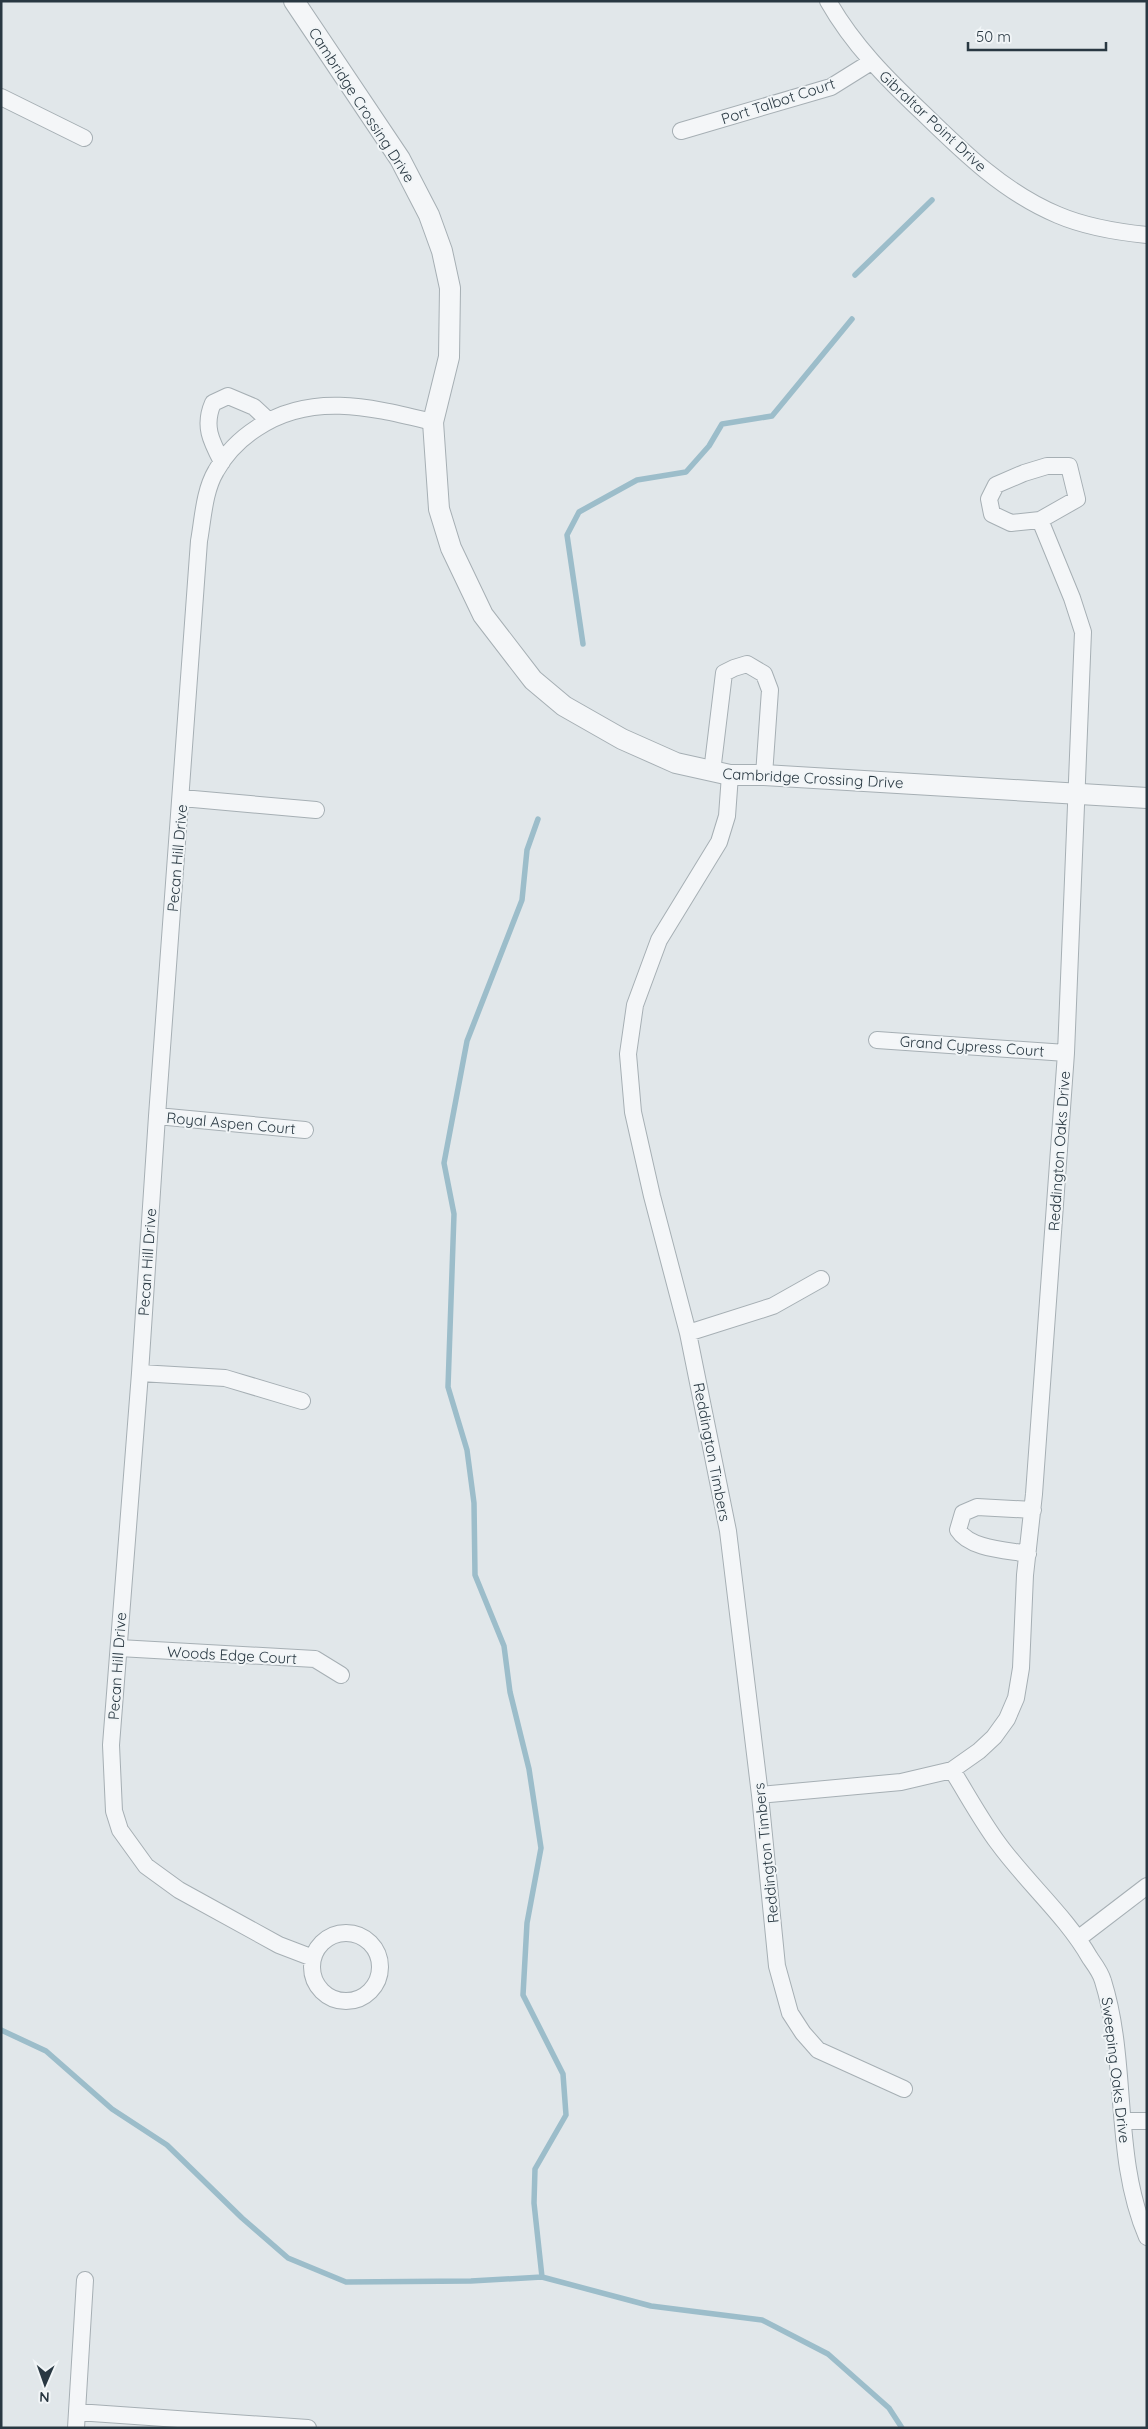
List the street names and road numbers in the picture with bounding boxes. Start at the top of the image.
street label: Cambridge Crossing Drive [305,24,419,186]
street label: Gibraltar Point Drive [875,66,991,176]
street label: Port Talbot Court [719,74,837,128]
street label: Cambridge Crossing Drive [722,764,904,792]
street label: Pecan Hill Drive [163,803,191,913]
street label: Grand Cypress Court [899,1031,1045,1061]
street label: Reddington Oaks Drive [1044,1070,1074,1232]
street label: Royal Aspen Court [166,1108,296,1138]
street label: Pecan Hill Drive [134,1207,160,1317]
street label: Reddington Timbers [689,1381,735,1523]
street label: Pecan Hill Drive [104,1611,130,1721]
street label: Woods Edge Court [167,1642,297,1668]
street label: Reddington Timbers [749,1782,783,1924]
street label: Sweeping Oaks Drive [1098,1996,1134,2144]

